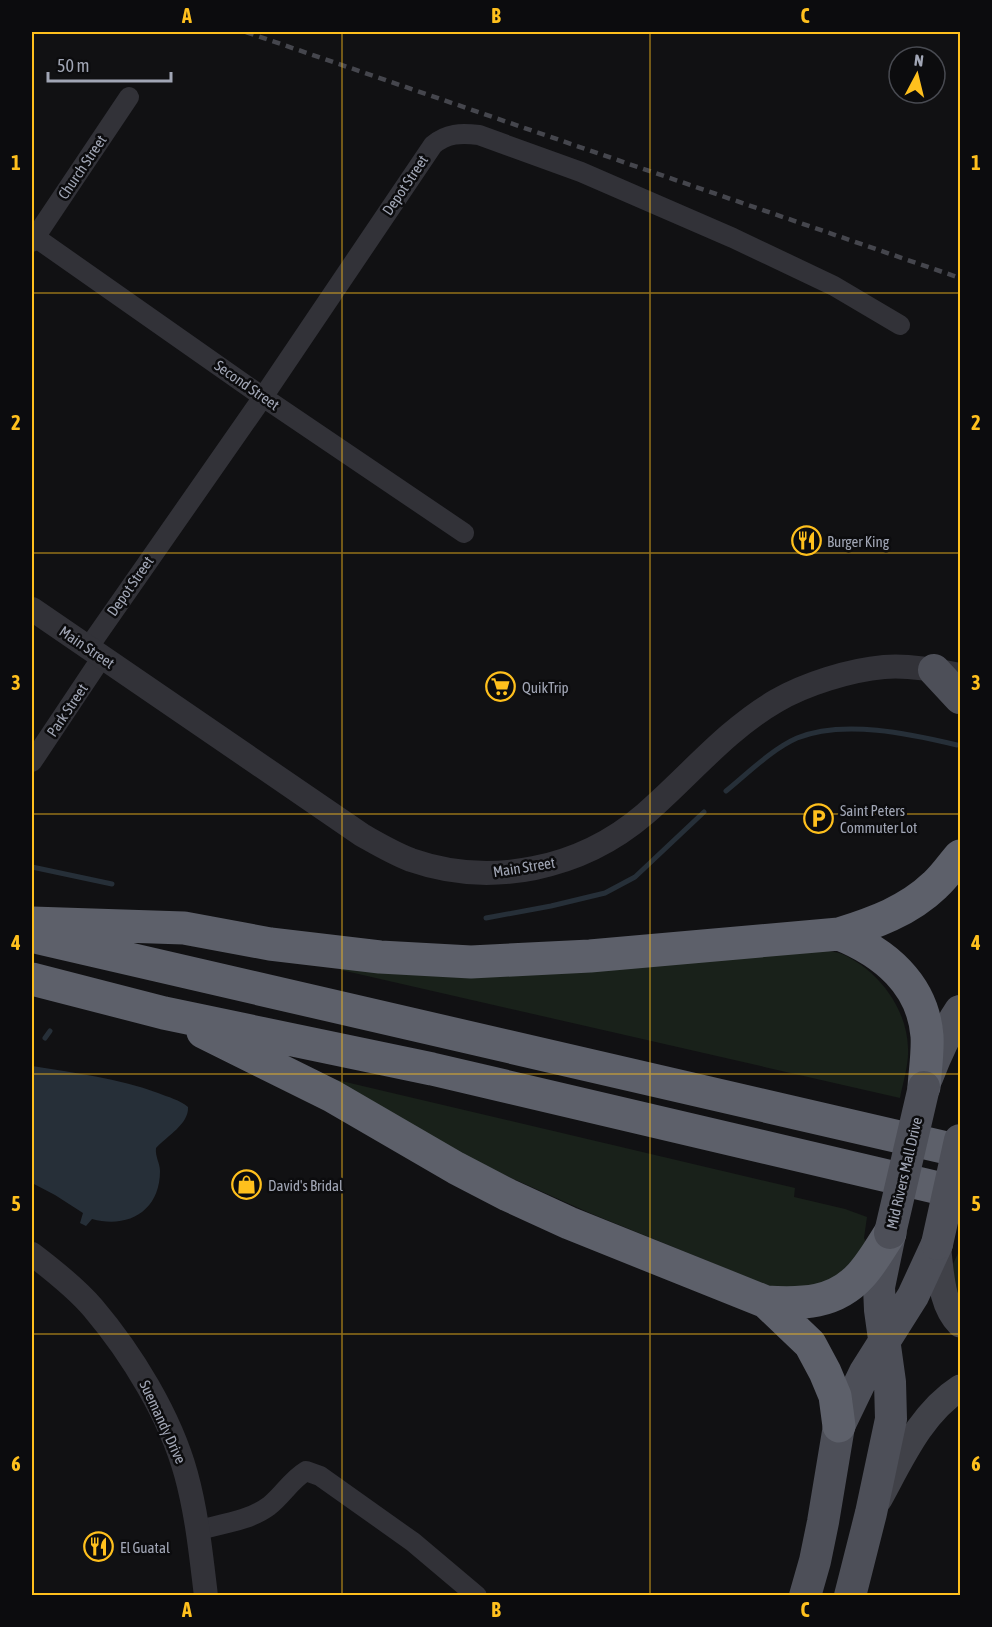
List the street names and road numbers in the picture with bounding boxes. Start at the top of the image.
street label: Church Street [54,132,110,202]
street label: Depot Street [379,152,431,218]
street label: Second Street [211,357,283,413]
street label: Depot Street [103,553,157,619]
street label: Main Street [56,622,118,672]
street label: Park Street [43,680,91,740]
street label: Main Street [492,854,556,880]
street label: Mid Rivers Mall Drive [883,1115,925,1231]
street label: Suemandy Drive [136,1378,190,1466]

